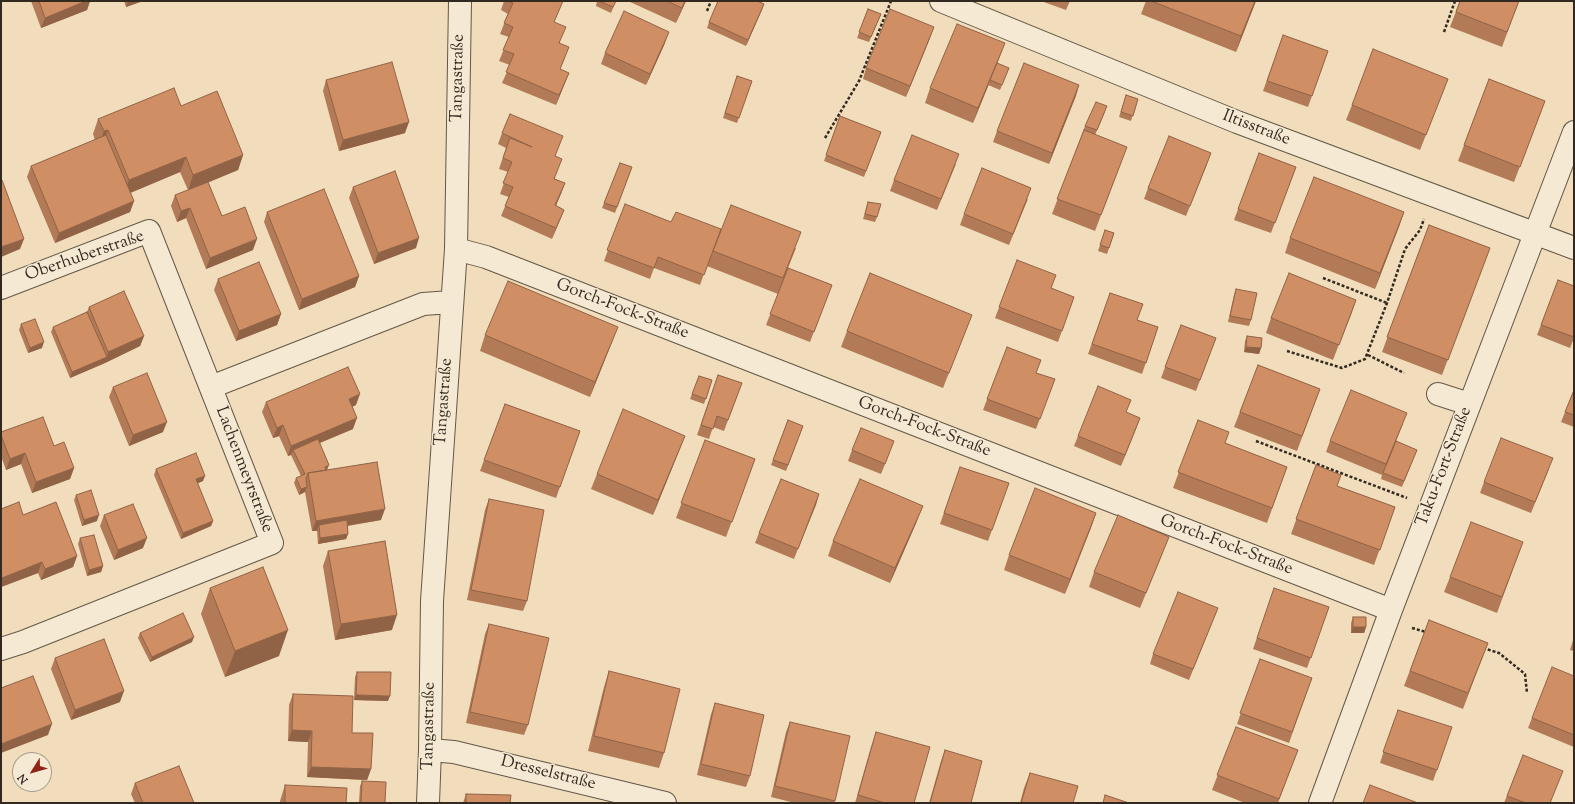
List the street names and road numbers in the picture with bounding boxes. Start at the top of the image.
street label: Tangastraße [448,34,470,122]
street label: Iltisstraße [1219,107,1293,151]
street label: Oberhuberstraße [23,227,147,287]
street label: Gorch-Fock-Straße [553,275,691,345]
street label: Tangastraße [432,357,458,447]
street label: Gorch-Fock-Straße [855,393,993,463]
street label: Lachenmeyrstraße [210,404,276,536]
street label: Taku-Fort-Straße [1413,404,1477,530]
street label: Gorch-Fock-Straße [1157,511,1295,581]
street label: Tangastraße [419,682,441,770]
street label: Dresselstraße [498,752,598,796]

